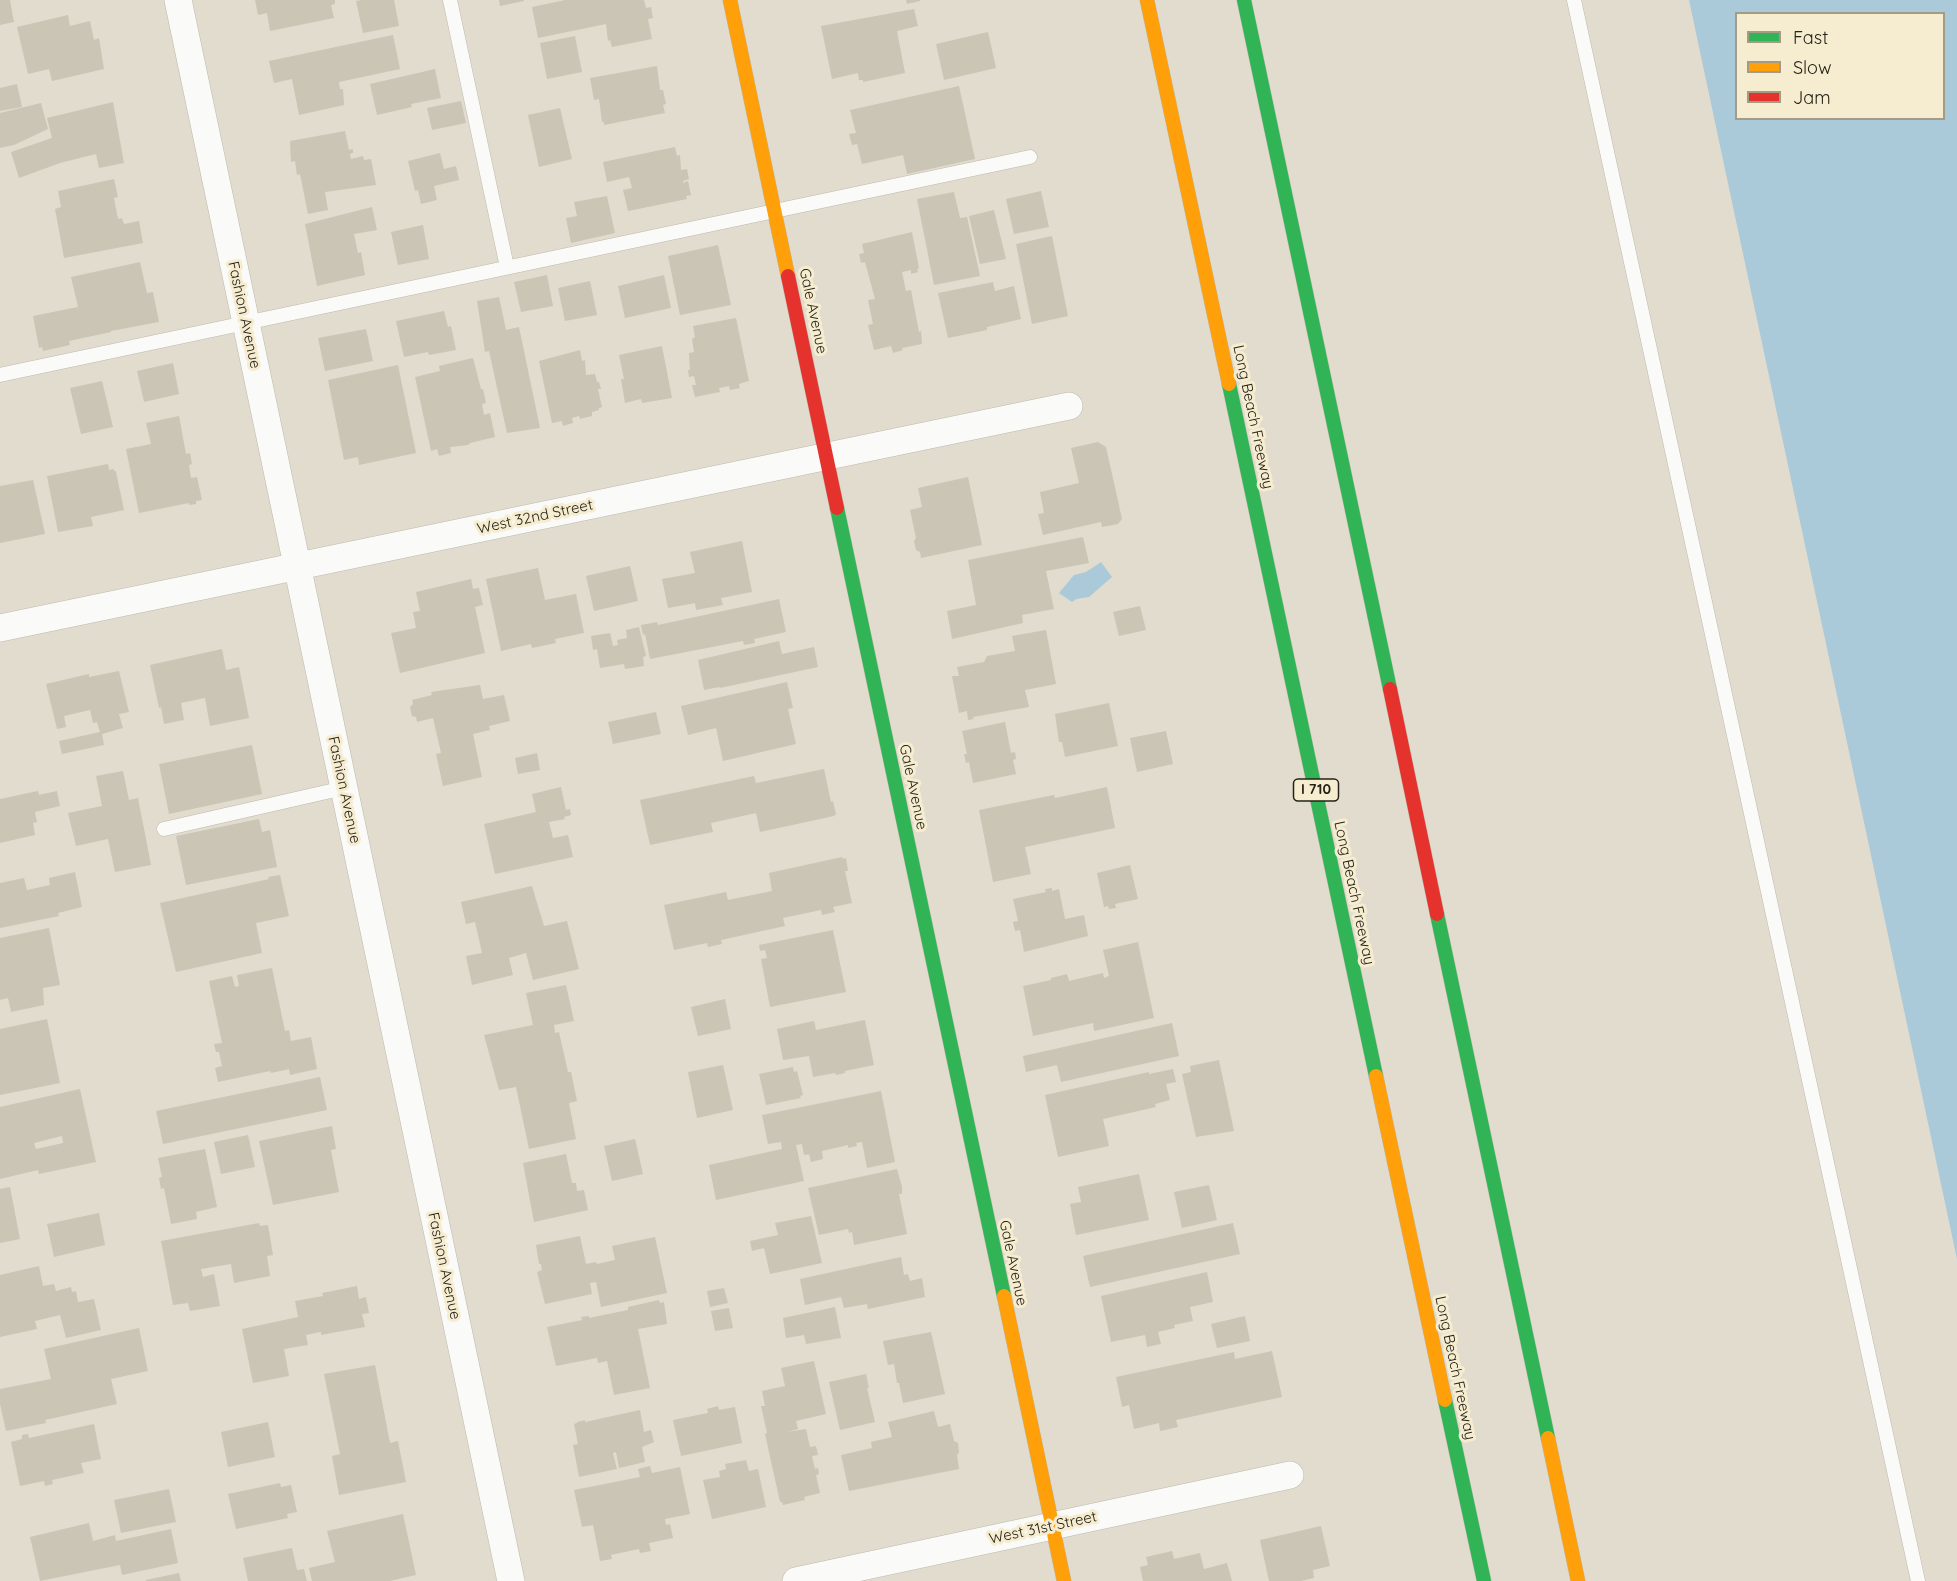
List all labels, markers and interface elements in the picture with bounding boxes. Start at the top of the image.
legend [1735,12,1945,120]
text: Fast [1793,26,1828,49]
text: Slow [1793,56,1831,79]
text: Jam [1793,86,1831,109]
street label: Fashion Avenue [224,260,264,370]
street label: Gale Avenue [795,267,831,355]
street label: Long Beach Freeway [1229,343,1277,491]
street label: West 32nd Street [475,496,595,538]
street label: Fashion Avenue [324,735,364,845]
street label: Gale Avenue [895,743,931,831]
road number: I 710 [1294,779,1338,801]
street label: Long Beach Freeway [1330,819,1378,967]
street label: Fashion Avenue [424,1211,464,1321]
street label: Gale Avenue [995,1219,1031,1307]
street label: Long Beach Freeway [1431,1294,1479,1442]
street label: West 31st Street [988,1508,1098,1548]

